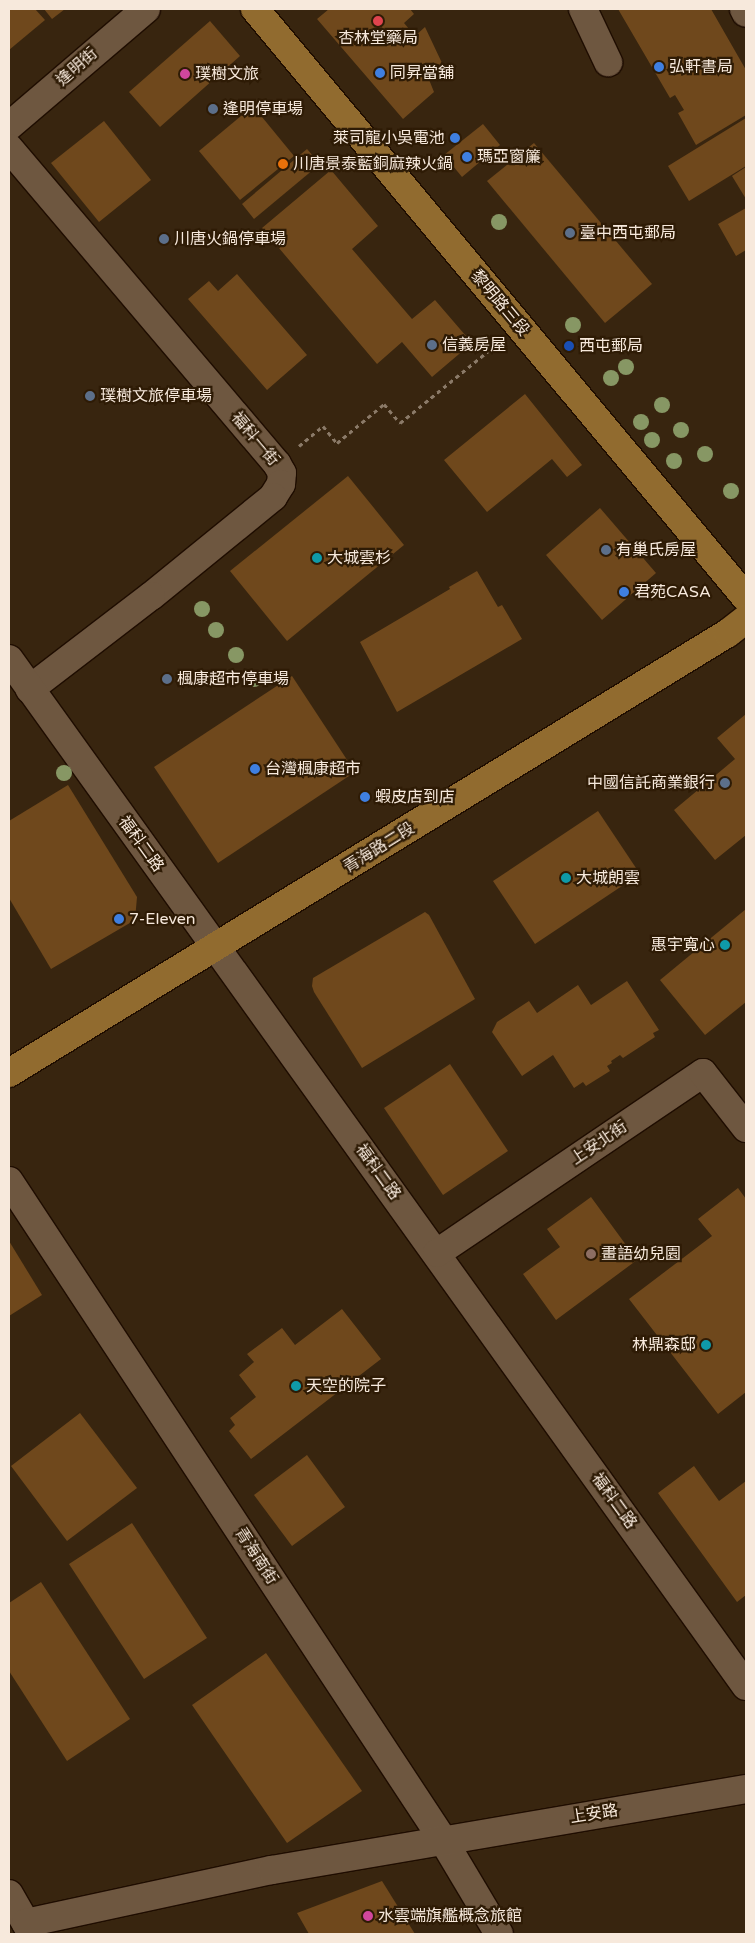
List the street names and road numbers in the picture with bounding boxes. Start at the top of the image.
street label: 逢明街 [53,44,101,90]
street label: 黎明路三段 [467,266,533,340]
street label: 福科一街 [227,408,283,470]
street label: 福科二路 [114,812,168,876]
street label: 青海路二段 [340,819,418,877]
street label: 上安北街 [567,1117,631,1169]
street label: 福科二路 [351,1140,405,1204]
street label: 福科二路 [587,1469,641,1533]
street label: 青海南街 [231,1524,281,1588]
street label: 上安路 [569,1801,619,1827]

